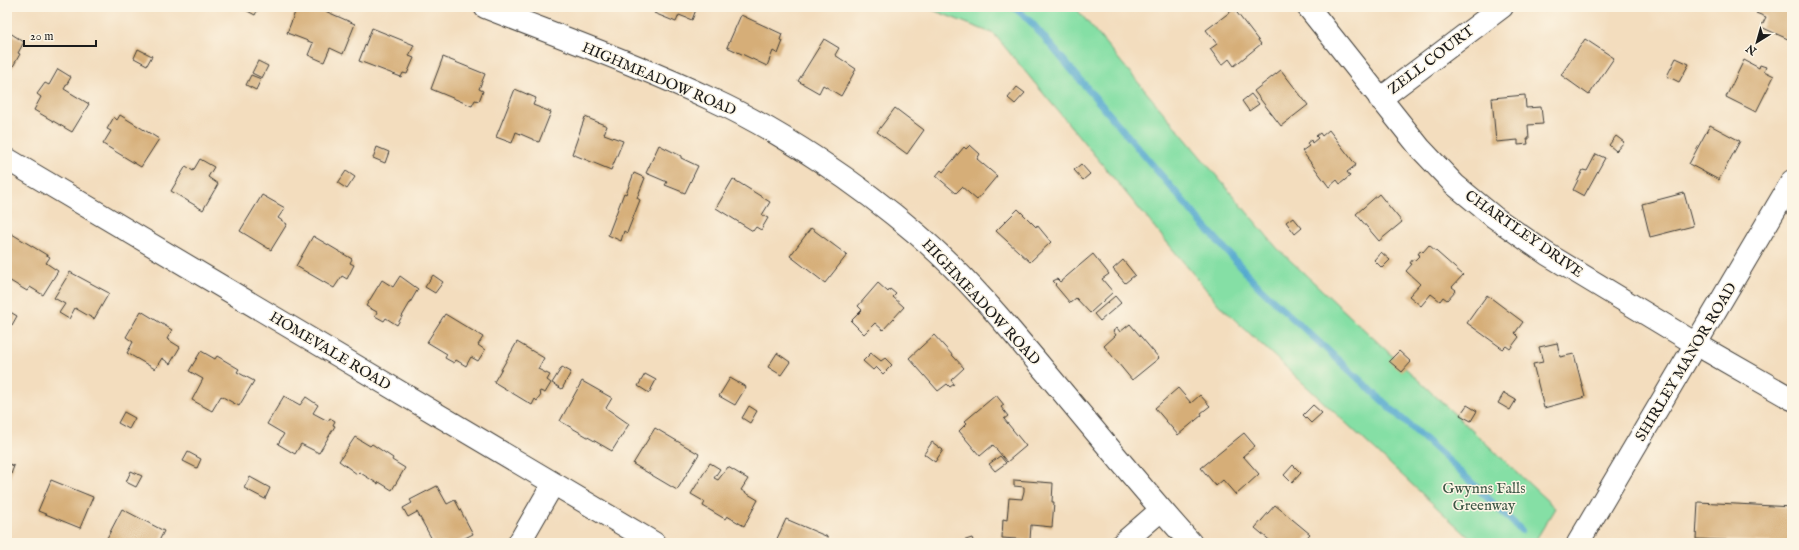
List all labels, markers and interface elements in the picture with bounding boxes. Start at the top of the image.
street label: ZELL COURT [1384,21,1478,99]
scale bar [24,22,96,48]
north arrow [1737,22,1777,62]
text: 20 m [30,29,53,44]
street label: HIGHMEADOW ROAD [579,38,739,120]
text: N [1743,40,1760,58]
street label: CHARTLEY DRIVE [1461,186,1587,282]
street label: HIGHMEADOW ROAD [918,235,1044,369]
street label: SHIRLEY MANOR ROAD [1631,279,1741,445]
street label: HOMEVALE ROAD [266,307,394,395]
park label: Gwynns Falls Greenway [1443,479,1525,515]

